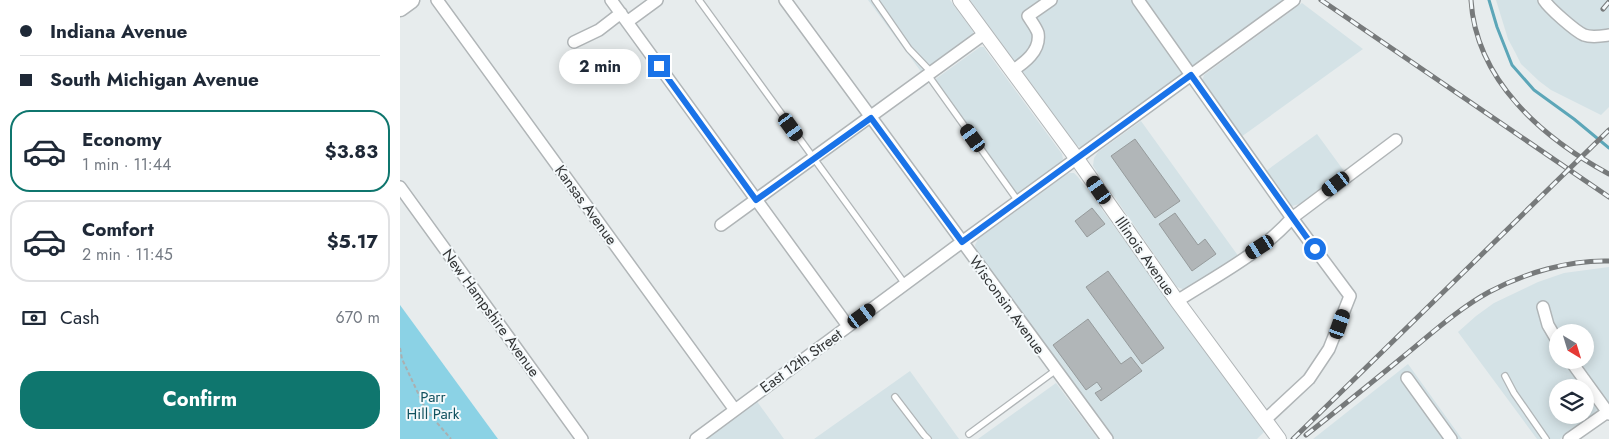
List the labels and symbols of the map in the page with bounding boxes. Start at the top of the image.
callout: 2 min [559,48,642,84]
route end [648,55,670,77]
car [776,110,805,144]
car [958,121,987,155]
street label: Kansas Avenue [549,160,623,250]
car [1319,169,1352,199]
car [1084,173,1113,207]
street label: Illinois Avenue [1110,212,1180,300]
car [1243,233,1276,261]
route start [1304,238,1326,260]
street label: New Hampshire Avenue [437,244,545,382]
street label: Wisconsin Avenue [964,251,1050,359]
car [845,301,878,331]
car [1328,307,1351,341]
street label: East 12th Street [755,323,847,398]
north arrow [1549,324,1594,369]
park label: Parr Hill Park [407,386,460,425]

